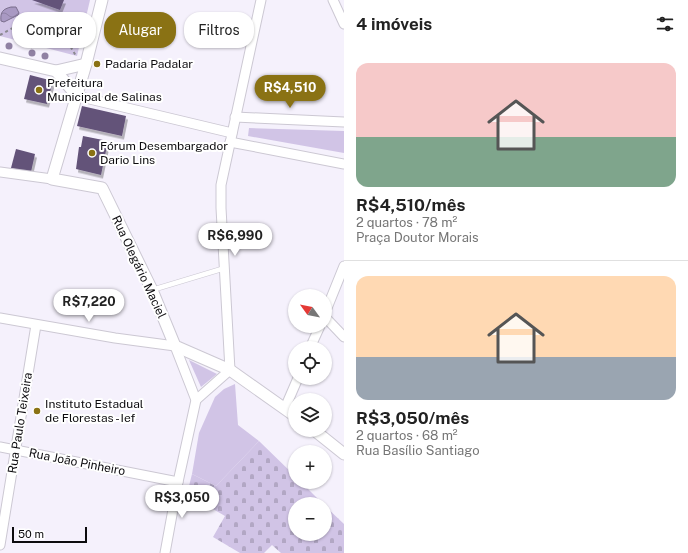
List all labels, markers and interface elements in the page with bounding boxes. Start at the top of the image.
chip: Comprar [12,12,96,48]
chip: Alugar [104,12,176,48]
chip: Filtros [184,12,254,48]
icon: filters [654,13,676,35]
text: 4 imóveis [356,14,432,34]
place label: Padaria Padalar [105,57,193,71]
marker: Padaria Padalar [92,59,102,69]
pin: R$4,510 [253,75,327,109]
place label: Prefeitura Municipal de Salinas [47,76,162,104]
text: R$4,510 [264,80,316,95]
marker: Prefeitura Municipal de Salinas [34,85,44,95]
icon: home [480,89,552,161]
place label: Fórum Desembargador Dario Lins [100,139,228,167]
marker: Fórum Desembargador Dario Lins [87,148,97,158]
text: R$4,510/mês [356,195,465,215]
street label: Rua Olegário Maciel [109,213,169,321]
text: 2 quartos · 78 m² [356,215,457,230]
pin: R$6,990 [198,223,272,257]
text: R$6,990 [207,228,263,243]
text: Praça Doutor Morais [356,230,479,245]
pin: R$7,220 [52,289,126,323]
north arrow [288,289,332,333]
map controls [288,289,332,541]
text: R$7,220 [62,294,116,309]
icon: home [480,302,552,374]
button: locate [288,341,332,385]
street label: Rua Paulo Teixeira [5,371,35,475]
button: layers [288,393,332,437]
place label: Instituto Estadual de Florestas - Ief [45,397,144,425]
marker: Instituto Estadual de Florestas - Ief [32,406,42,416]
text: R$3,050/mês [356,408,469,428]
text: 2 quartos · 68 m² [356,428,458,443]
text: Rua Basílio Santiago [356,443,480,458]
button: + [288,445,332,489]
street label: Rua João Pinheiro [28,446,127,478]
pin: R$3,050 [145,485,219,519]
text: R$3,050 [154,490,210,505]
button: − [288,497,332,541]
scale bar [12,525,87,544]
text: 50 m [18,528,44,540]

